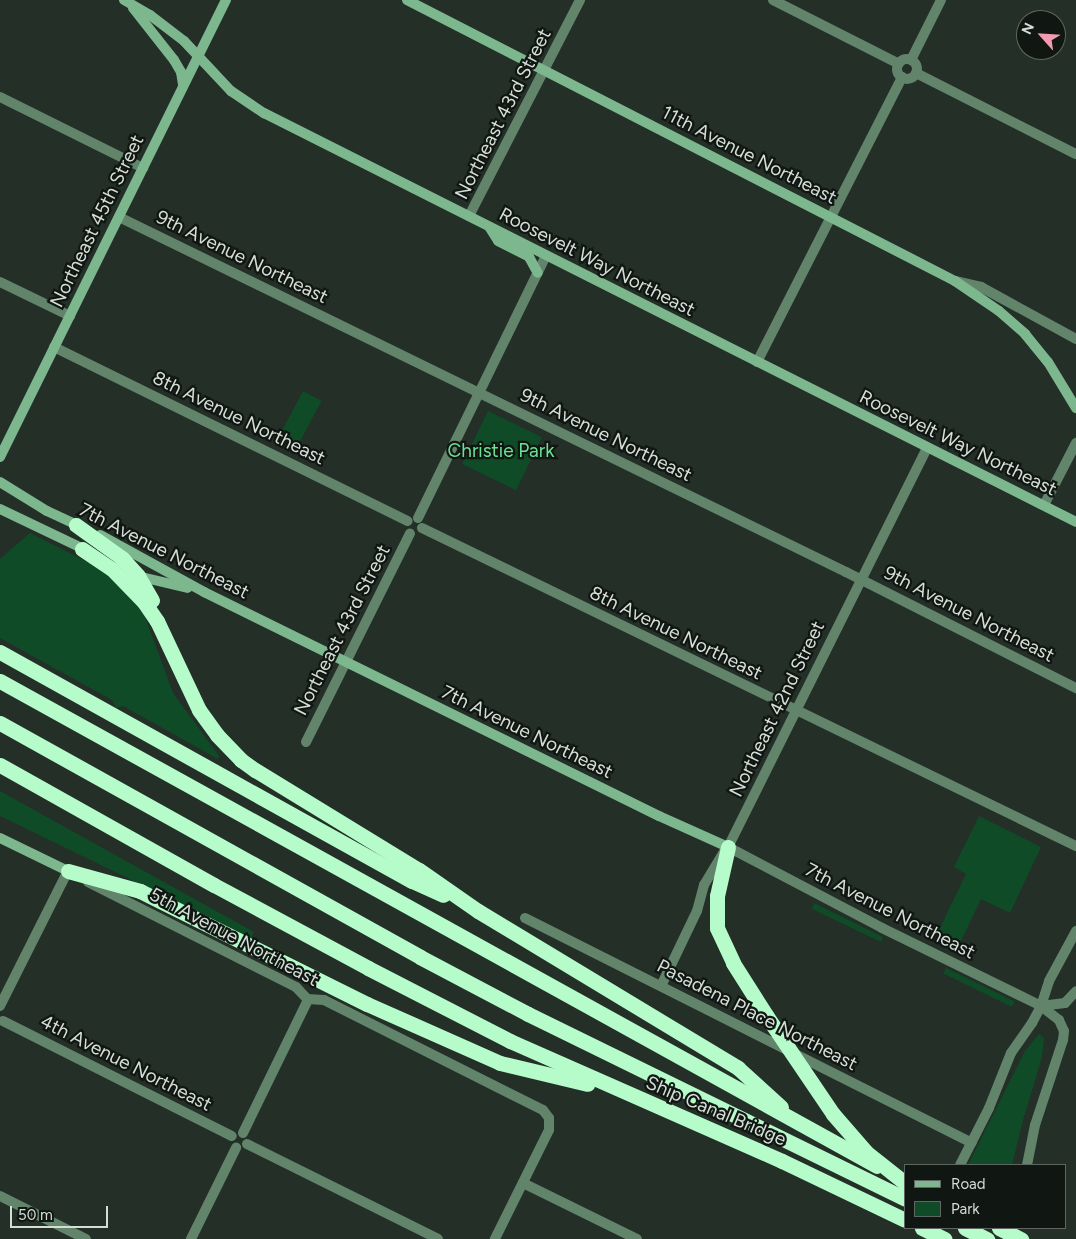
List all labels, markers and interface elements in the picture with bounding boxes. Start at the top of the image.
north arrow [1016,10,1066,60]
text: N [1018,20,1038,37]
street label: Northeast 43rd Street [450,25,556,203]
street label: 11th Avenue Northeast [658,101,840,209]
street label: Northeast 45th Street [45,131,149,311]
street label: Roosevelt Way Northeast [495,203,699,321]
street label: 9th Avenue Northeast [152,206,332,308]
street label: 8th Avenue Northeast [149,366,329,470]
street label: 9th Avenue Northeast [516,384,696,486]
street label: Roosevelt Way Northeast [856,385,1060,501]
park label: Christie Park [448,440,554,462]
street label: 7th Avenue Northeast [75,498,253,604]
street label: Northeast 43rd Street [289,541,395,719]
street label: 9th Avenue Northeast [880,561,1058,667]
street label: 8th Avenue Northeast [586,581,766,685]
street label: Northeast 42nd Street [725,617,829,801]
street label: 7th Avenue Northeast [438,681,616,783]
street label: 7th Avenue Northeast [801,858,979,964]
street label: 5th Avenue Northeast [145,883,323,991]
street label: Pasadena Place Northeast [653,954,861,1076]
street label: 4th Avenue Northeast [37,1010,215,1116]
street label: Ship Canal Bridge [642,1071,790,1151]
legend [904,1164,1066,1229]
text: Road [951,1175,986,1193]
scale bar [12,1196,110,1228]
text: Park [951,1200,980,1218]
text: 50 m [18,1206,53,1224]

